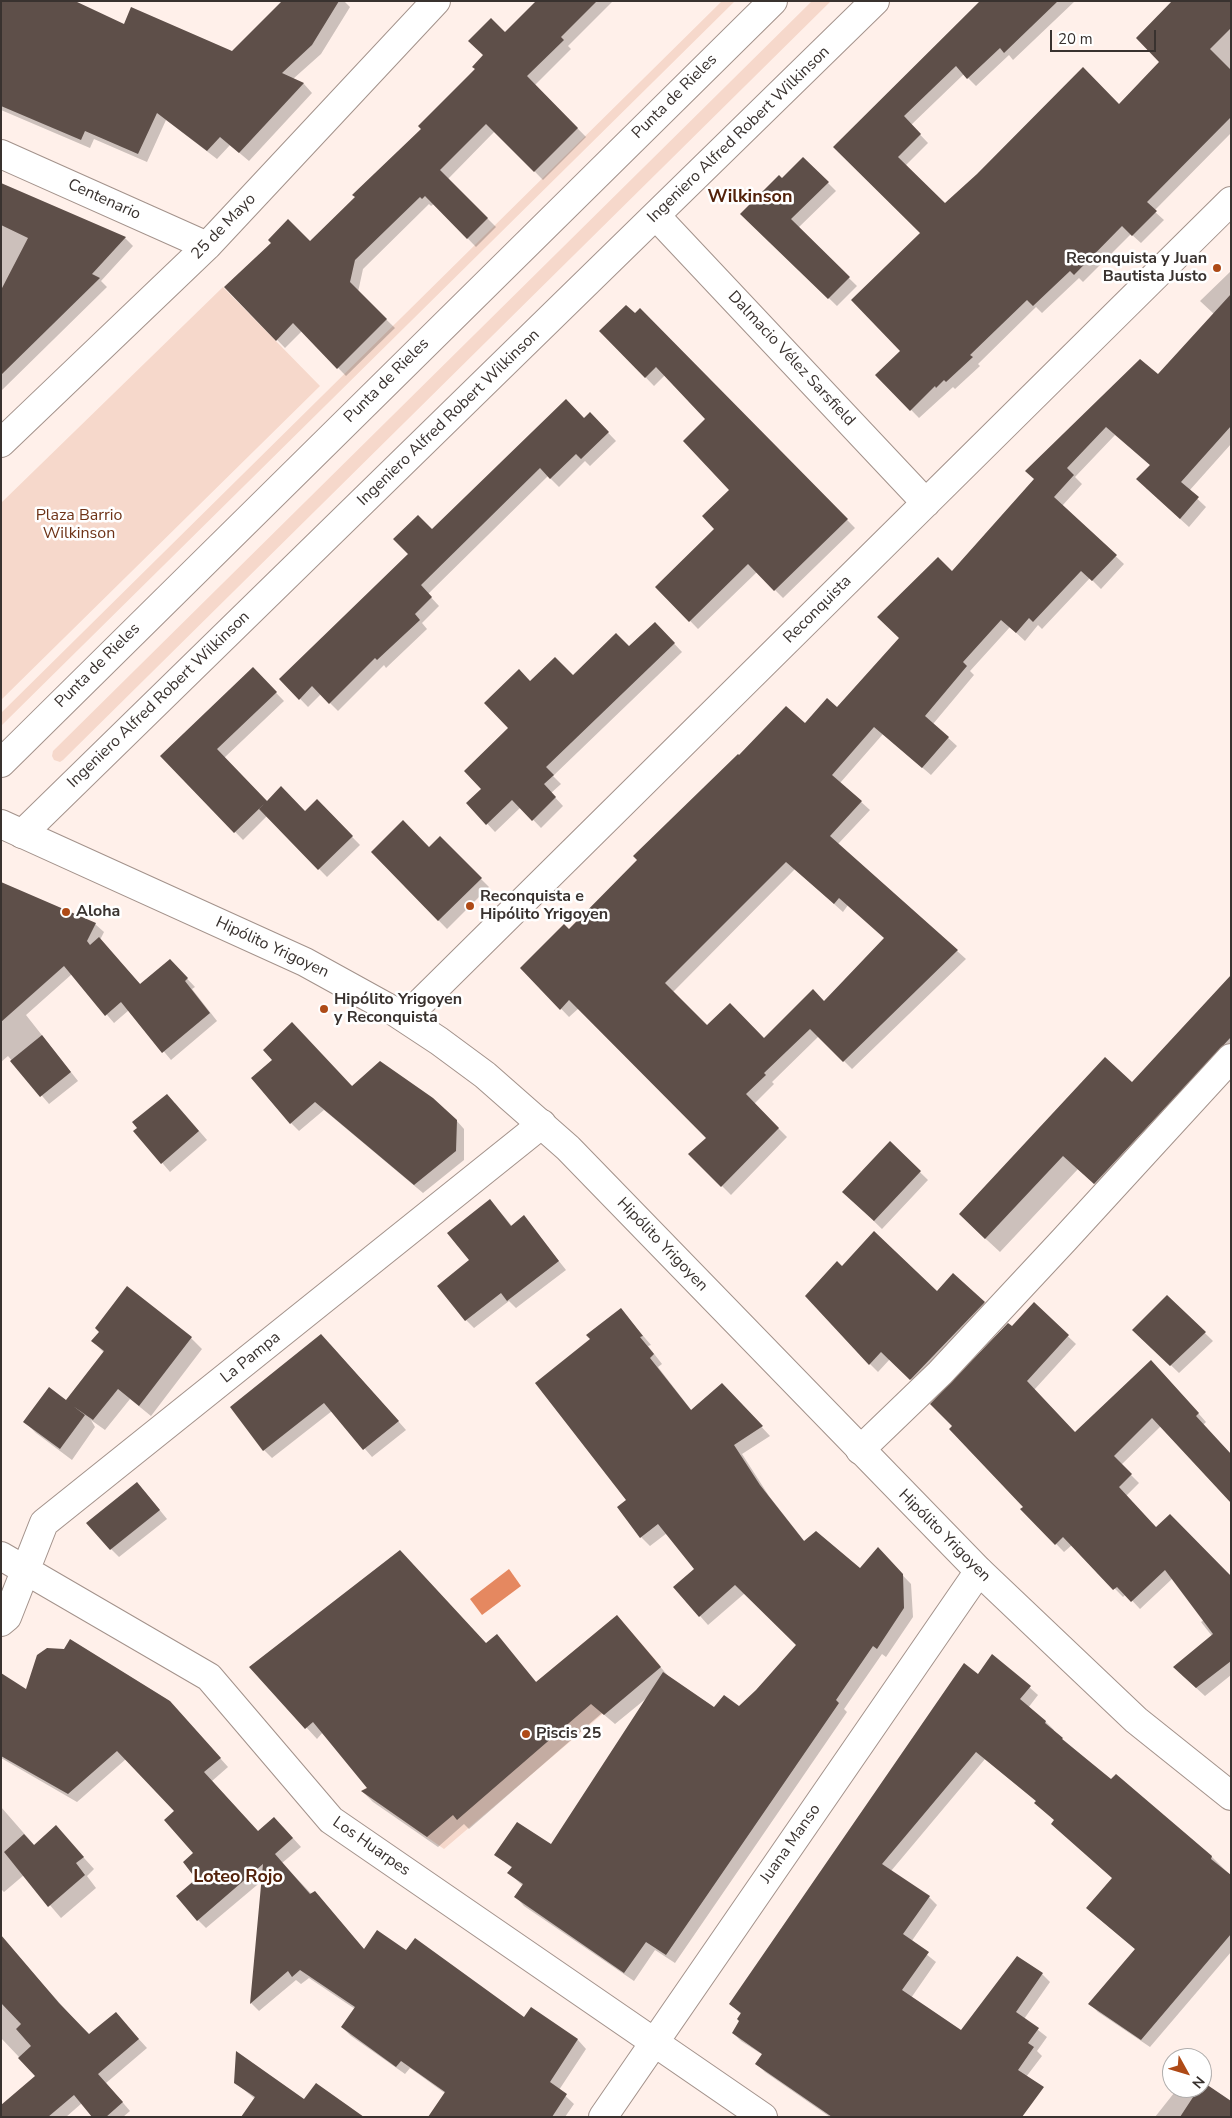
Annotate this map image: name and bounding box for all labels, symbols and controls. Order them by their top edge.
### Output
scale bar [1052,20,1158,52]
text: 20 m [1058,29,1093,49]
street label: Ingeniero Alfred Robert Wilkinson [644,43,834,227]
street label: Punta de Rieles [629,51,721,143]
street label: Centenario [65,175,143,225]
district label: Wilkinson [708,187,792,209]
street label: 25 de Mayo [188,190,260,264]
place label: Reconquista y Juan Bautista Justo [1066,249,1207,287]
marker: Reconquista y Juan Bautista Justo [1211,262,1223,274]
street label: Dalmacio Vélez Sarsfield [723,287,859,431]
street label: Ingeniero Alfred Robert Wilkinson [354,326,544,510]
street label: Punta de Rieles [341,335,433,427]
park label: Plaza Barrio Wilkinson [36,506,122,544]
street label: Reconquista [780,572,856,648]
street label: Ingeniero Alfred Robert Wilkinson [64,608,254,792]
street label: Punta de Rieles [52,620,144,712]
place label: Reconquista e Hipólito Yrigoyen [480,887,608,925]
marker: Reconquista e Hipólito Yrigoyen [464,900,476,912]
place label: Aloha [76,902,120,922]
marker: Aloha [60,906,72,918]
street label: Hipólito Yrigoyen [212,913,332,983]
place label: Hipólito Yrigoyen y Reconquista [334,990,462,1028]
marker: Hipólito Yrigoyen y Reconquista [318,1003,330,1015]
street label: Hipólito Yrigoyen [612,1194,712,1296]
street label: La Pampa [217,1328,285,1388]
street label: Hipólito Yrigoyen [894,1486,994,1586]
place label: Piscis 25 [536,1724,601,1744]
marker: Piscis 25 [520,1728,532,1740]
street label: Juana Manso [757,1801,825,1887]
street label: Los Huarpes [329,1813,413,1881]
district label: Loteo Rojo [193,1867,283,1889]
north arrow [1162,2048,1212,2098]
text: N [1188,2072,1209,2092]

